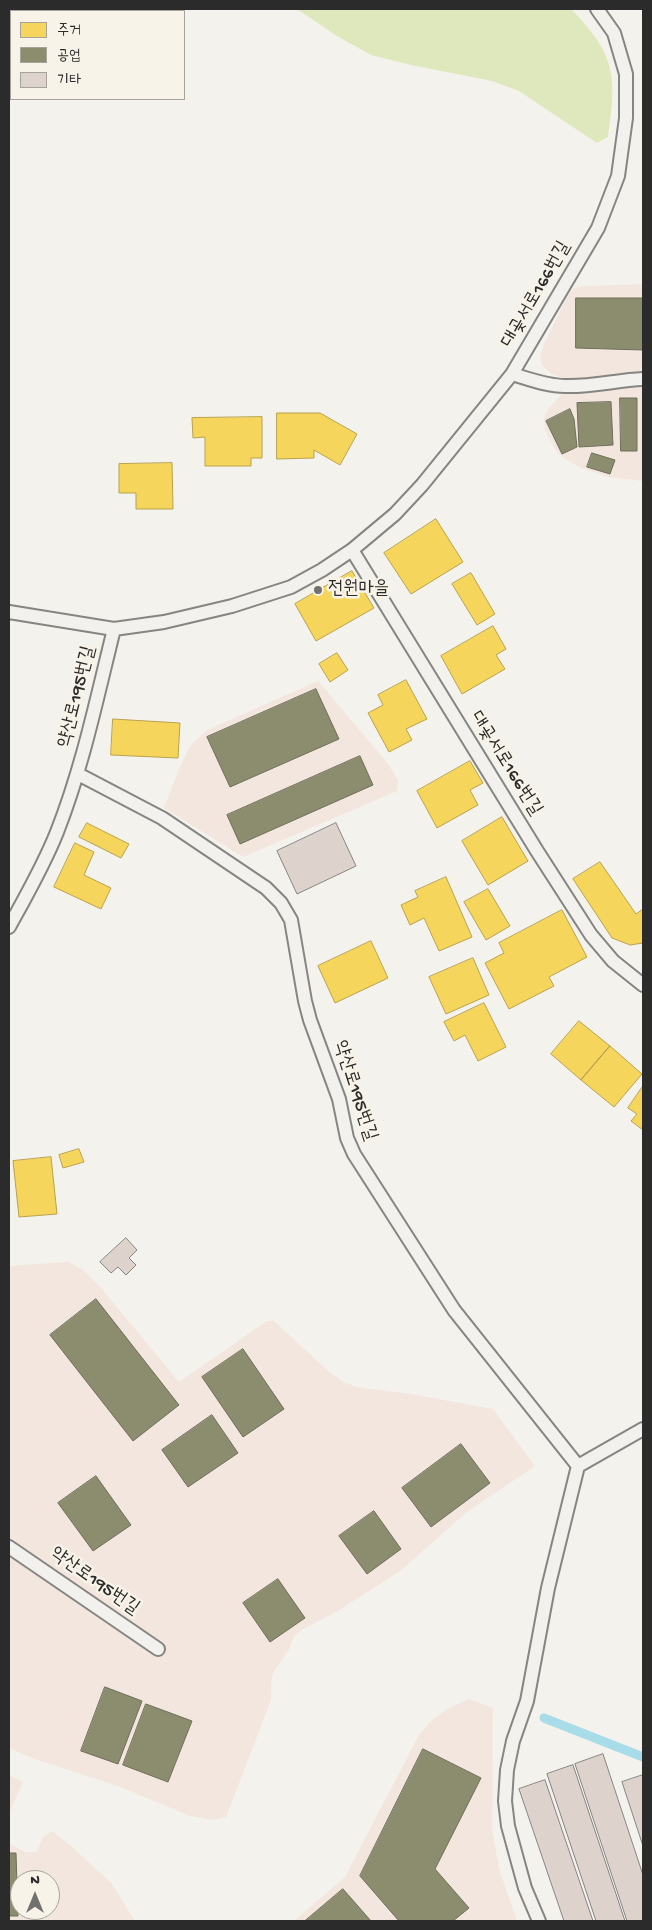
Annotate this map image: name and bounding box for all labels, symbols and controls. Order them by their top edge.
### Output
legend [10,10,185,100]
text: 주거 [57,22,81,40]
text: 공업 [57,47,81,65]
text: 기타 [57,72,81,90]
street label: 대곶서로166번길 [497,238,577,352]
place label: 전원마을 [328,579,389,601]
marker: 전원마을 [312,584,324,596]
street label: 약산로195번길 [54,644,102,750]
street label: 대곶서로166번길 [464,708,546,820]
street label: 약산로195번길 [327,1038,381,1144]
street label: 약산로195번길 [45,1543,143,1621]
north arrow [10,1870,60,1920]
text: N [30,1872,40,1889]

